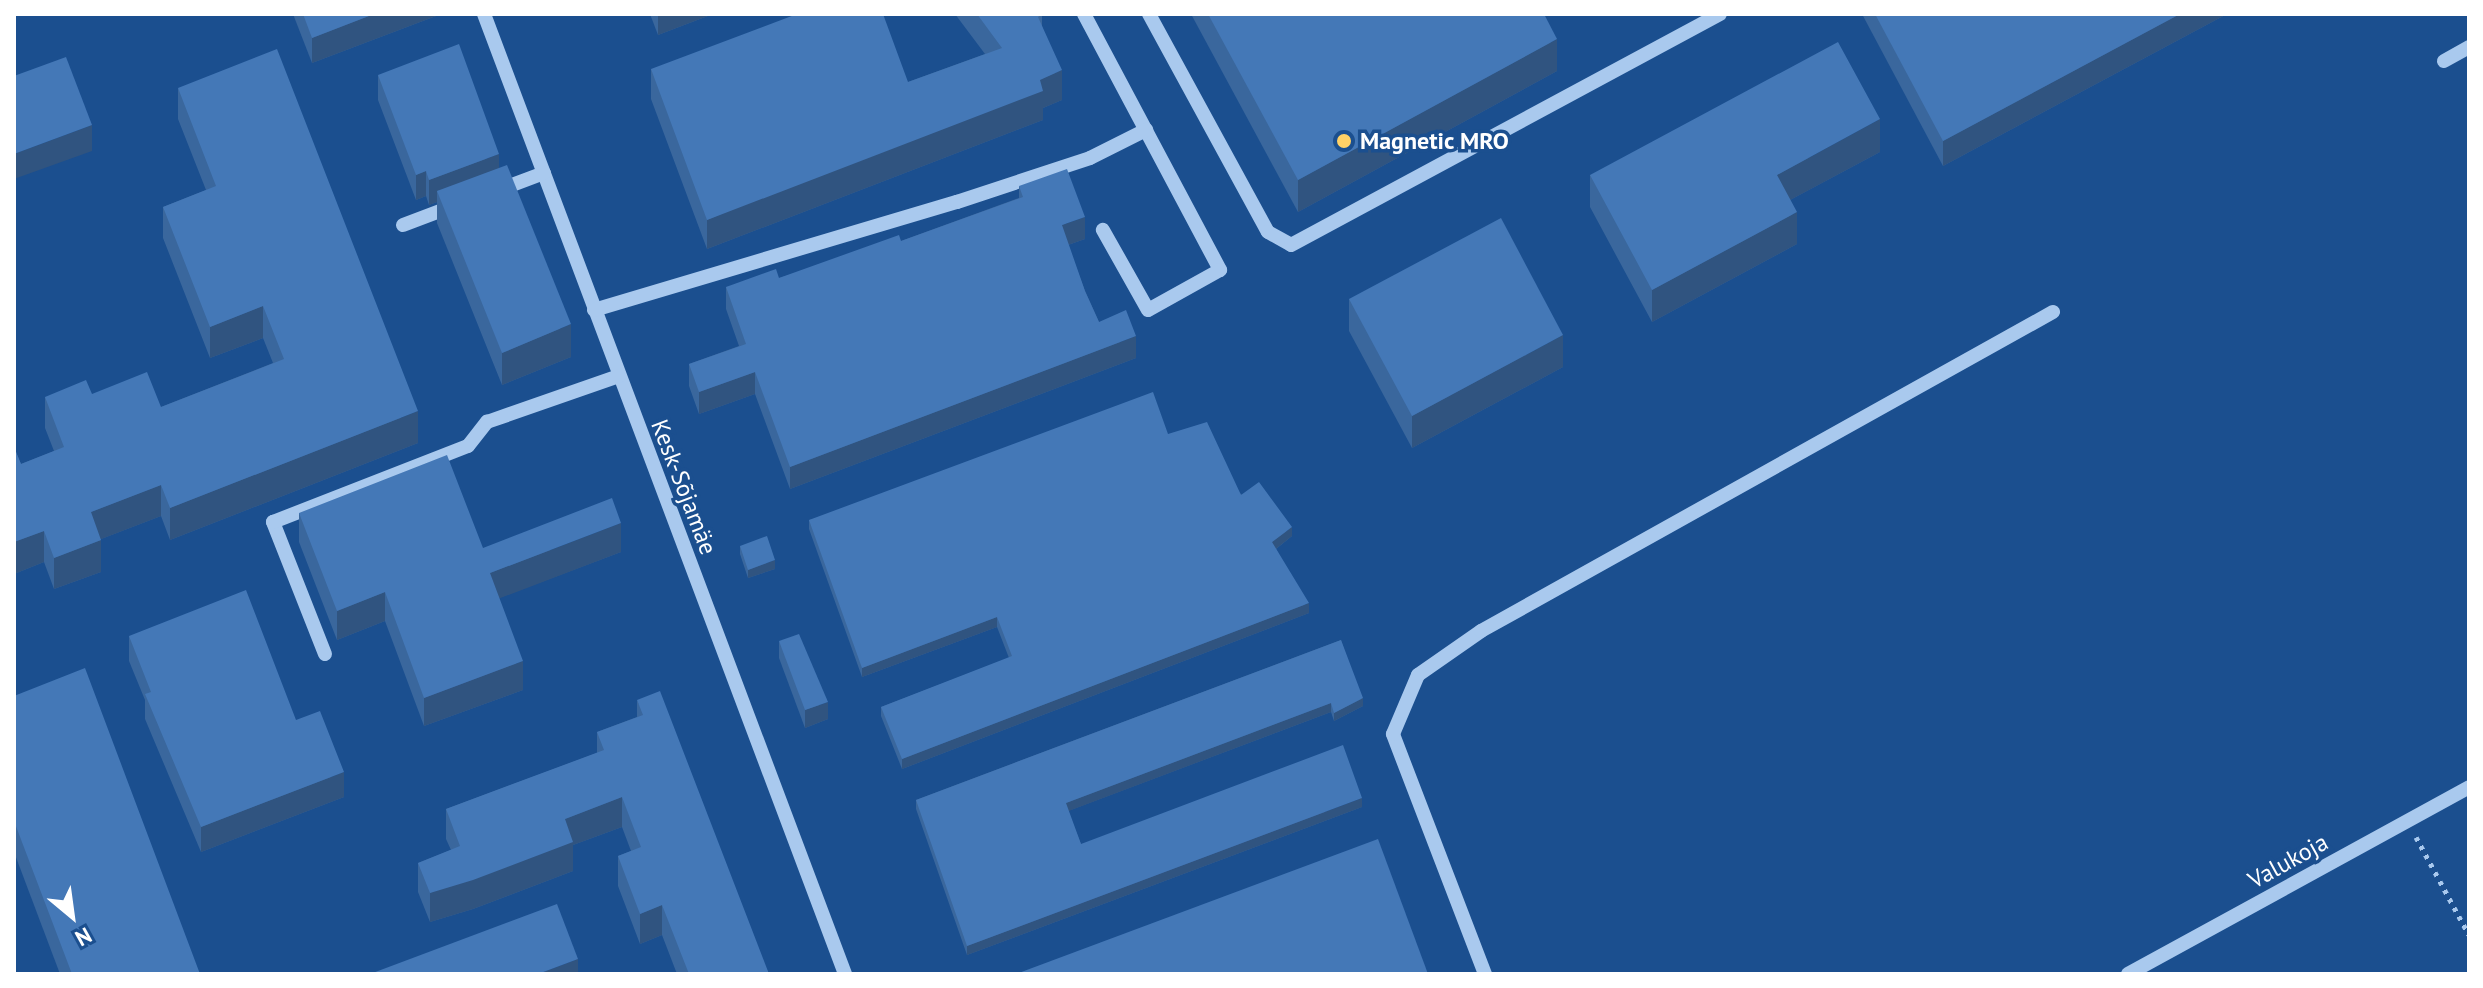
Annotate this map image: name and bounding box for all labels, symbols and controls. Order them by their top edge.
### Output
place label: Magnetic MRO [1360,127,1509,155]
marker: Magnetic MRO [1335,132,1353,150]
street label: Kesk-Sõjamäe [645,415,723,559]
street label: Valukoja [2243,827,2333,895]
north arrow [32,876,112,956]
text: N [71,921,97,953]

